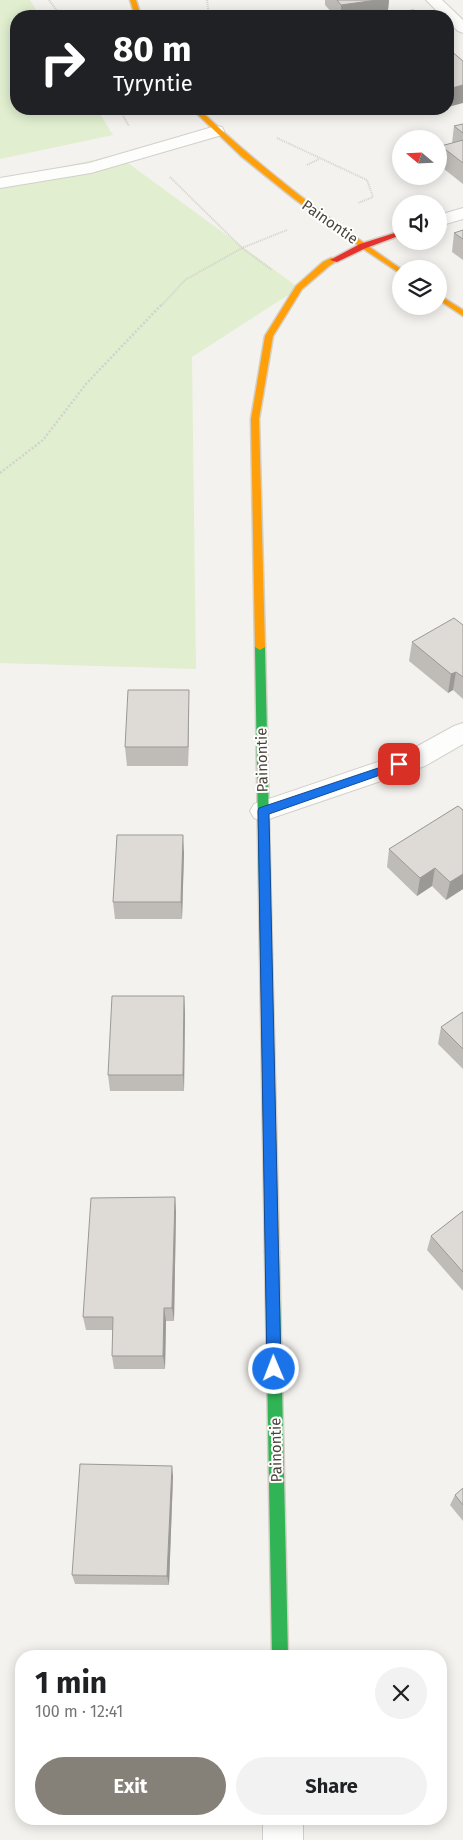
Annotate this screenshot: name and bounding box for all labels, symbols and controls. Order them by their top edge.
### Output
text: 80 m [113,28,192,70]
icon: right [30,30,95,95]
text: Tyryntie [113,70,193,97]
north arrow [392,130,448,185]
map controls [392,130,447,315]
button: sound [392,195,447,250]
street label: Painontie [298,196,362,248]
button: layers [392,260,447,315]
street label: Painontie [252,728,272,792]
pin [378,743,420,785]
icon: arrive [385,750,413,778]
position arrow [247,1342,299,1394]
street label: Painontie [266,1418,286,1482]
text: 1 min [35,1665,107,1701]
button: close [375,1667,427,1719]
text: 100 m · 12:41 [35,1702,123,1721]
button: Exit [35,1757,226,1815]
button: Share [236,1757,427,1815]

